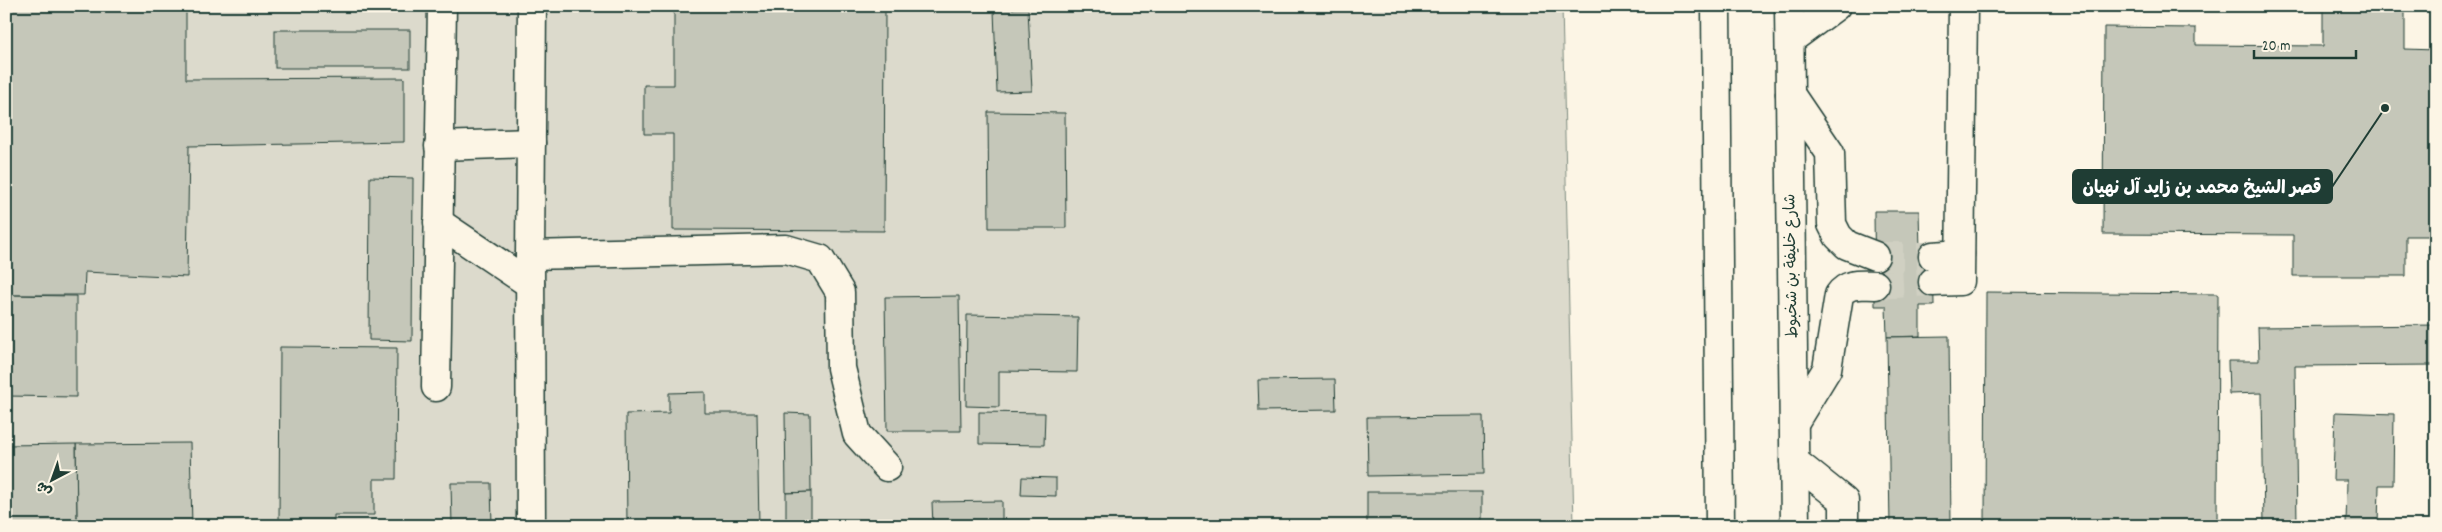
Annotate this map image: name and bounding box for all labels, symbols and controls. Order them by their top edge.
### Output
scale bar [2254,28,2357,60]
text: 20 m [2262,36,2290,58]
callout: قصر الشيخ محمد بن زايد آل نهيان [2073,170,2332,203]
text: قصر الشيخ محمد بن زايد آل نهيان [2082,177,2322,202]
street label: شارع خليفة بن شخبوط [1779,193,1805,339]
north arrow [28,454,78,504]
text: ش [32,476,57,501]

